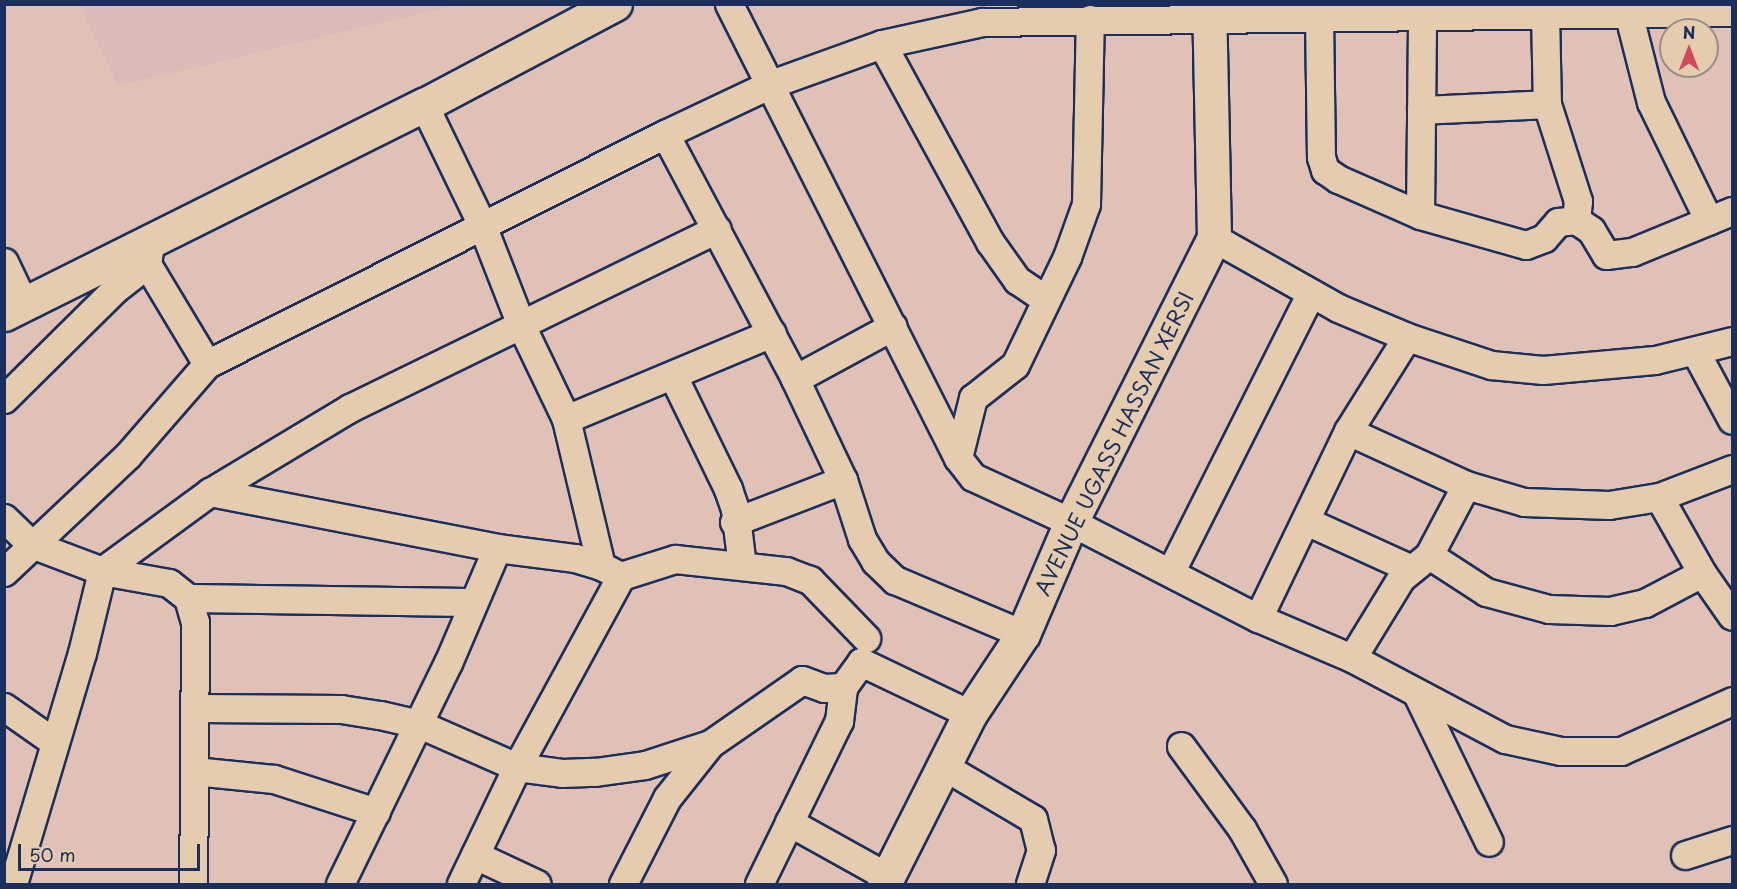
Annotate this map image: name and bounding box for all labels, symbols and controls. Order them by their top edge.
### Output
north arrow [1659,18,1719,78]
text: N [1683,20,1695,44]
street label: AVENUE UGASS HASSAN XERSI [1029,288,1197,598]
scale bar [21,832,202,870]
text: 50 m [29,841,76,868]

